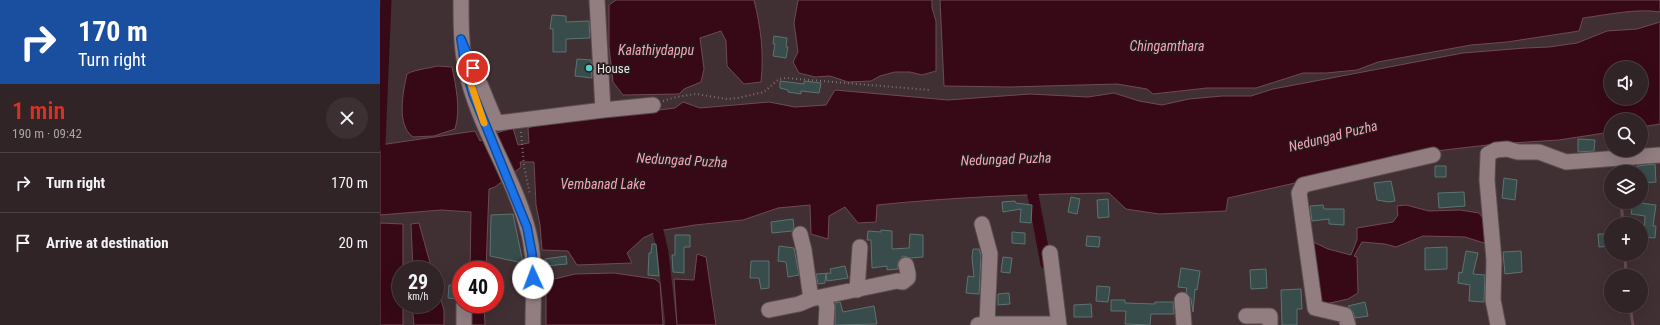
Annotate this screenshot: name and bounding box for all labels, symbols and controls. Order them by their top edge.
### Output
text: 170 m [78,15,148,48]
icon: right [12,16,64,68]
water label: Chingamthara [1130,38,1204,54]
water label: Kalathiydappu [618,42,694,58]
text: Turn right [78,49,146,70]
pin [456,51,490,85]
icon: arrive [462,57,484,79]
place label: House [597,61,630,76]
map controls [1604,61,1648,313]
button: sound [1604,61,1648,105]
marker: House [584,63,594,73]
text: 1 min [12,97,65,125]
button: close [326,97,368,139]
button: search [1604,113,1648,157]
water label: Nedungad Puzha [1287,117,1379,155]
text: 190 m · 09:42 [12,126,82,141]
water label: Nedungad Puzha [960,149,1052,169]
water label: Nedungad Puzha [636,150,728,170]
button: layers [1604,165,1648,209]
icon: right [12,172,34,194]
text: Turn right [46,174,105,192]
text: 170 m [331,174,368,192]
water label: Vembanad Lake [560,176,646,192]
button: + [1604,217,1648,261]
icon: arrive [12,232,34,254]
text: Arrive at destination [46,234,169,252]
text: 20 m [338,234,368,252]
position arrow [512,257,554,299]
speed limit sign: 40 [452,261,504,313]
button: − [1604,269,1648,313]
text: 29 [408,270,428,294]
text: km/h [408,291,428,302]

